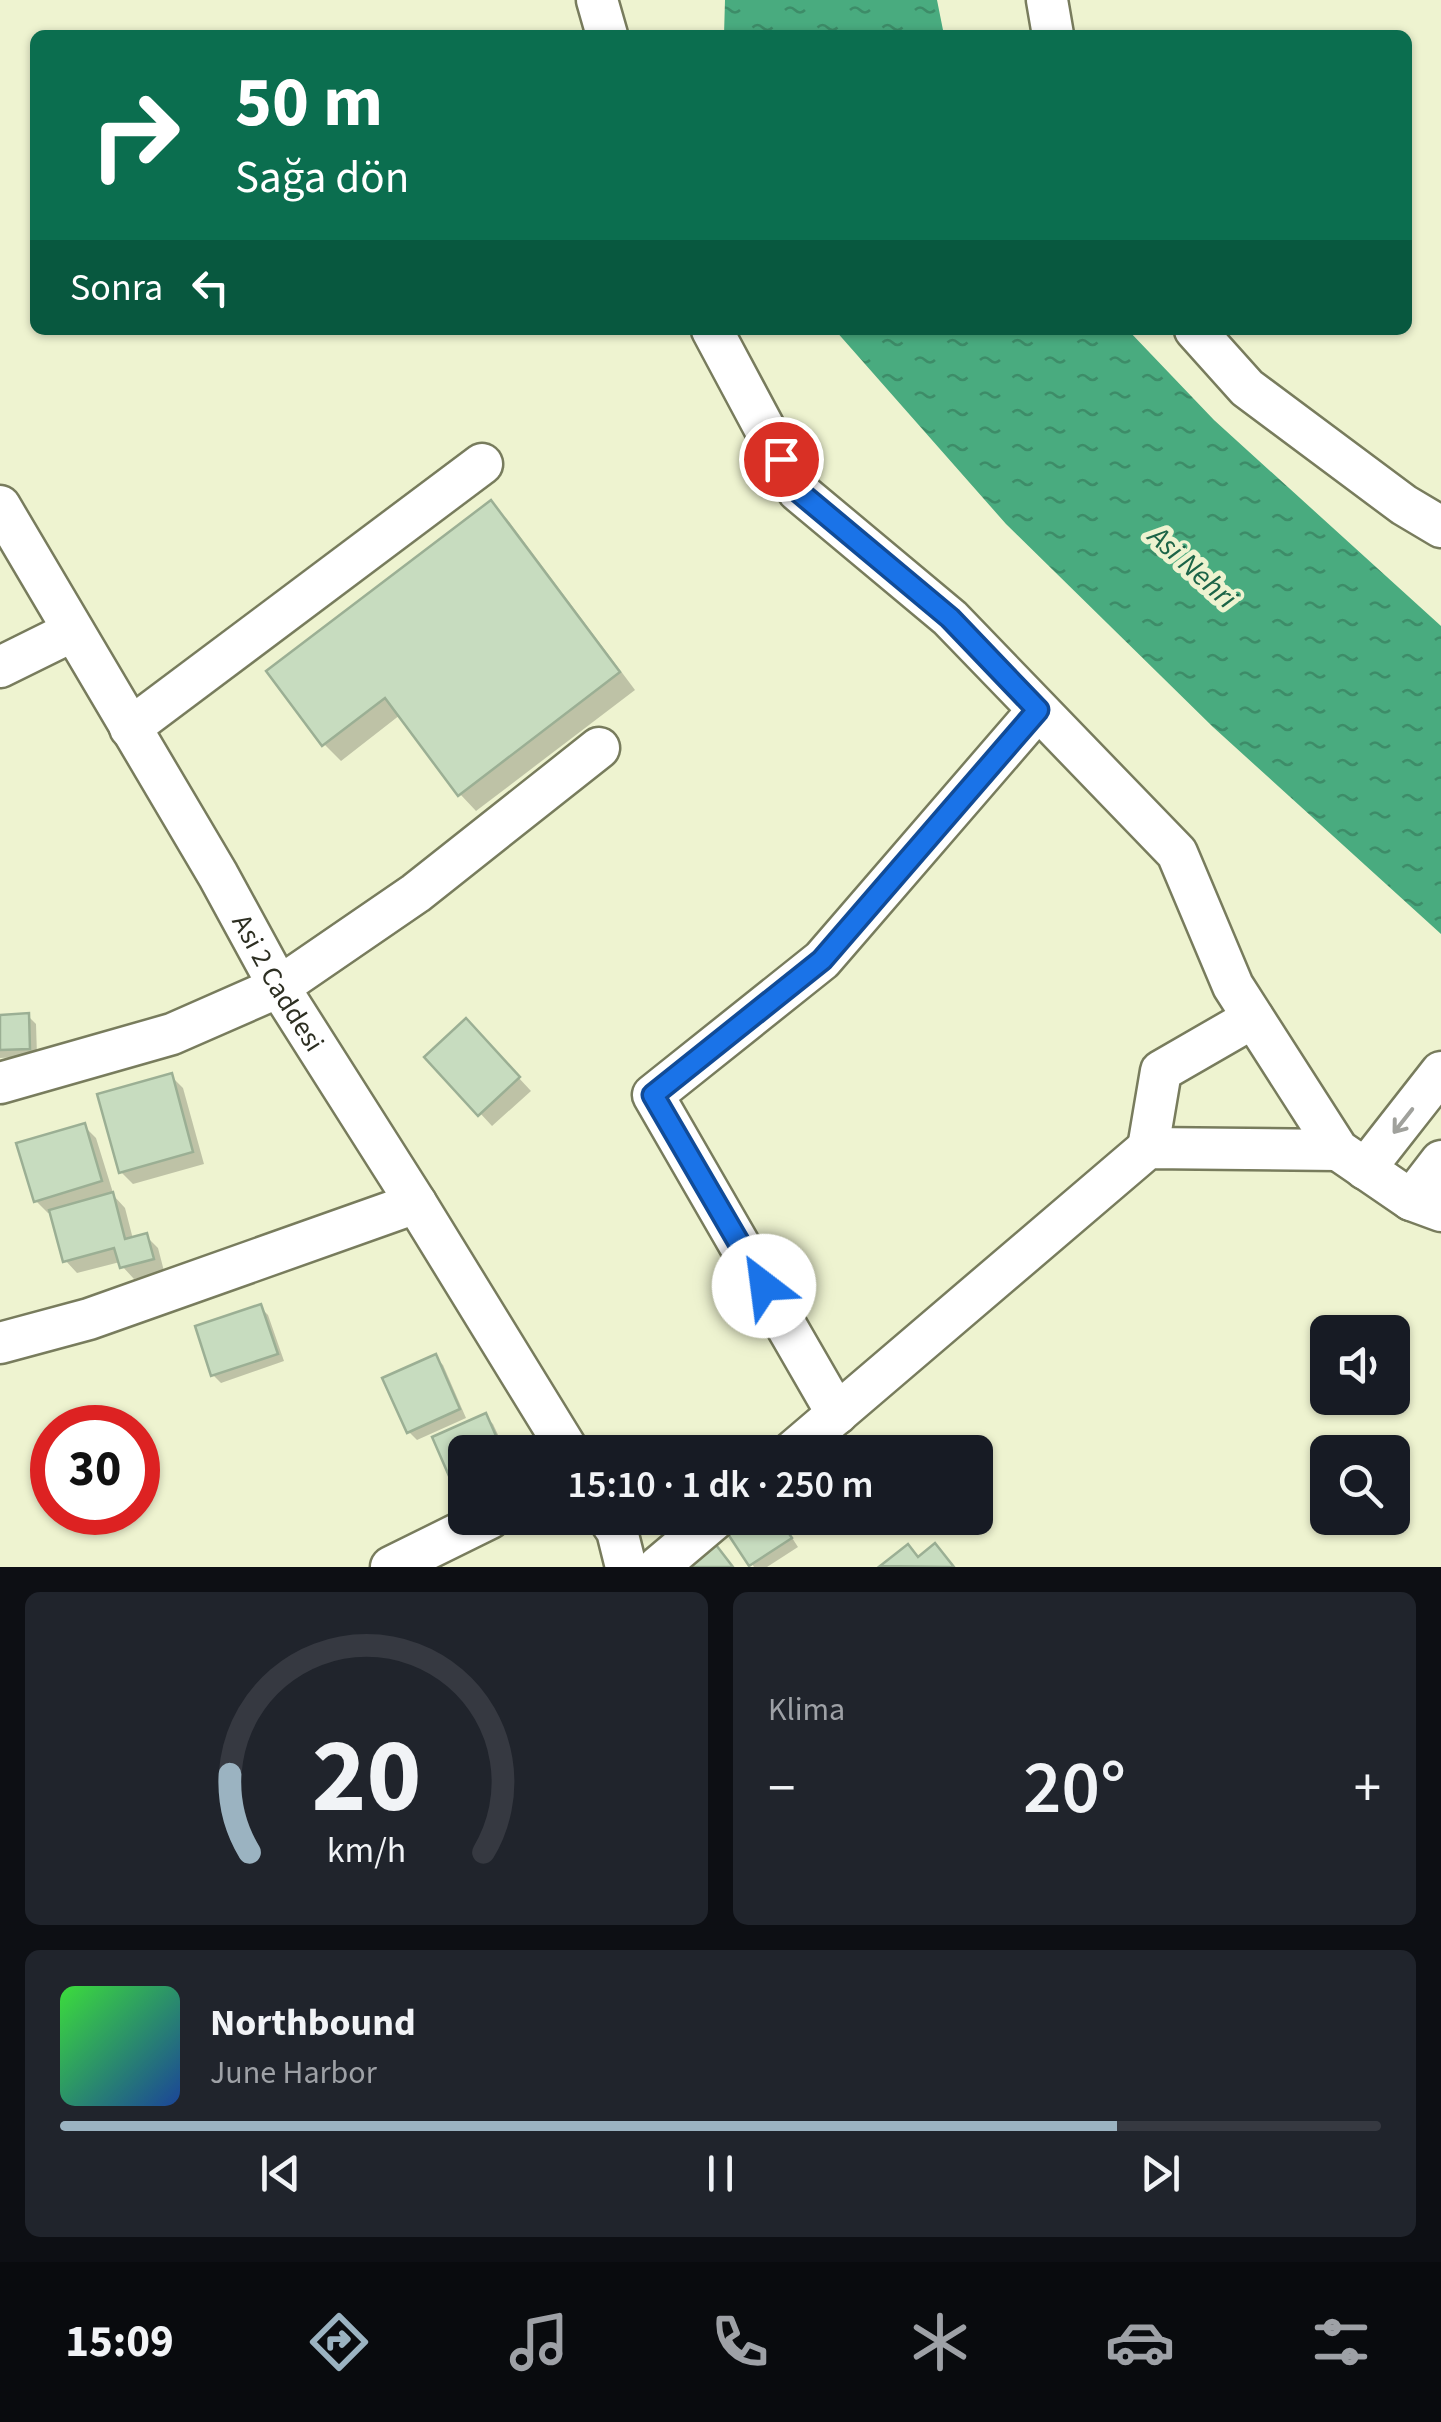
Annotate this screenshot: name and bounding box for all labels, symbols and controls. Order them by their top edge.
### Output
text: 50 m [235,53,383,153]
icon: right [70,70,200,200]
text: Sağa dön [235,146,409,210]
icon: left [183,260,238,315]
text: Sonra [70,261,163,315]
pin [739,417,824,502]
icon: arrive [754,432,809,487]
water label: Asi Nehri [1137,514,1247,620]
street label: Asi 2 Caddesi [222,907,334,1060]
one-way arrow [1392,1107,1414,1133]
position arrow [712,1234,816,1338]
map controls [1310,1315,1410,1535]
button: sound [1310,1315,1410,1415]
speed limit sign: 30 [30,1405,160,1535]
button: search [1310,1435,1410,1535]
text: 15:10 · 1 dk · 250 m [567,1458,874,1512]
text: Klima [768,1687,845,1733]
text: 20 [312,1704,421,1852]
text: 20° [1023,1735,1126,1842]
text: − [768,1750,795,1828]
text: + [1354,1750,1381,1828]
text: km/h [327,1825,406,1876]
text: Northbound [210,1996,416,2050]
text: June Harbor [210,2050,377,2096]
icon: previous [253,2146,308,2201]
icon: pause [693,2146,748,2201]
icon: next [1133,2146,1188,2201]
icon: directions [304,2307,374,2377]
icon: music [504,2307,574,2377]
icon: phone [705,2307,775,2377]
icon: climate [905,2307,975,2377]
icon: car [1105,2307,1175,2377]
icon: filters [1306,2307,1376,2377]
text: 15:09 [65,2310,174,2374]

